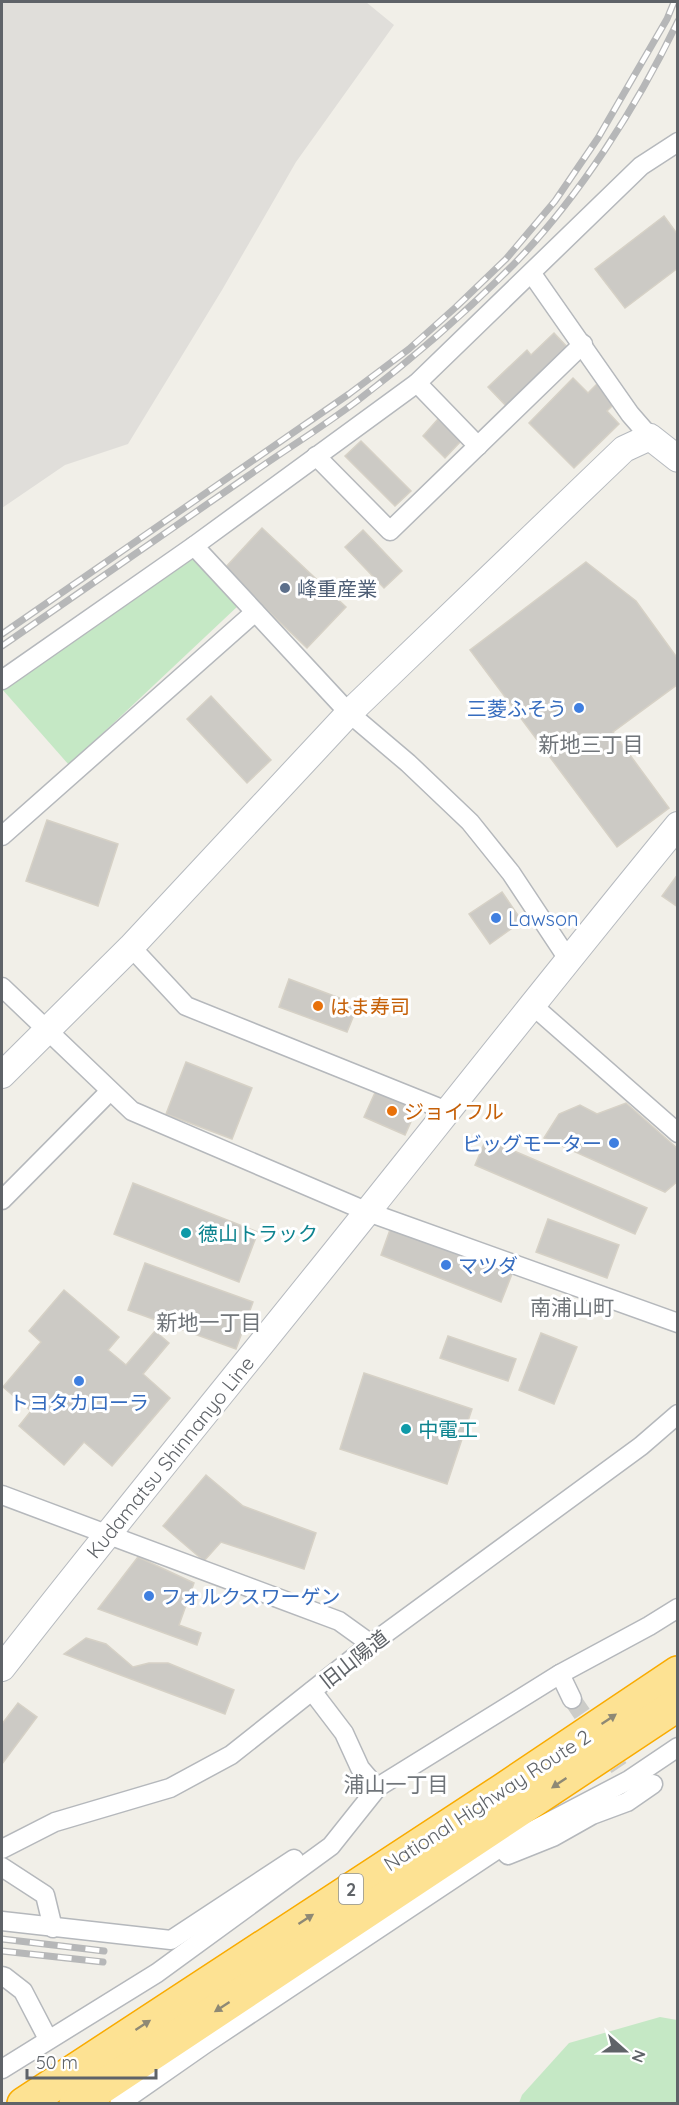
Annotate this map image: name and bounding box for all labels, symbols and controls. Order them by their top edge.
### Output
place label: 峰重産業 [297,576,377,601]
marker: 峰重産業 [278,581,292,595]
place label: 三菱ふそう [467,696,567,721]
marker: 三菱ふそう [572,701,586,715]
district label: 新地三丁目 [539,731,644,757]
place label: Lawson [508,906,579,931]
marker: Lawson [489,911,503,925]
place label: はま寿司 [330,994,410,1019]
marker: はま寿司 [311,999,325,1013]
place label: ジョイフル [404,1099,504,1124]
marker: ジョイフル [385,1104,399,1118]
place label: ビッグモーター [462,1131,602,1156]
marker: ビッグモーター [607,1136,621,1150]
place label: 徳山トラック [198,1221,318,1246]
marker: 徳山トラック [179,1226,193,1240]
place label: マツダ [458,1253,518,1278]
marker: マツダ [439,1258,453,1272]
district label: 南浦山町 [530,1294,614,1320]
district label: 新地一丁目 [157,1309,262,1335]
street label: Kudamatsu Shinnanyo Line [81,1351,259,1563]
marker: トヨタカローラ [72,1374,86,1388]
place label: トヨタカローラ [9,1390,149,1415]
place label: 中電工 [418,1417,478,1442]
marker: 中電工 [399,1422,413,1436]
place label: フォルクスワーゲン [161,1584,340,1609]
marker: フォルクスワーゲン [142,1589,156,1603]
street label: 旧山陽道 [315,1625,393,1693]
one-way arrow [601,1714,617,1725]
street label: National Highway Route 2 [379,1724,595,1876]
district label: 浦山一丁目 [344,1771,449,1797]
one-way arrow [551,1778,567,1789]
road number: 2 [339,1874,363,1904]
one-way arrow [298,1913,314,1924]
one-way arrow [214,2002,230,2013]
one-way arrow [134,2019,150,2031]
north arrow [595,2021,655,2081]
scale bar [27,2042,156,2080]
text: N [628,2047,650,2065]
text: 50 m [36,2051,78,2074]

